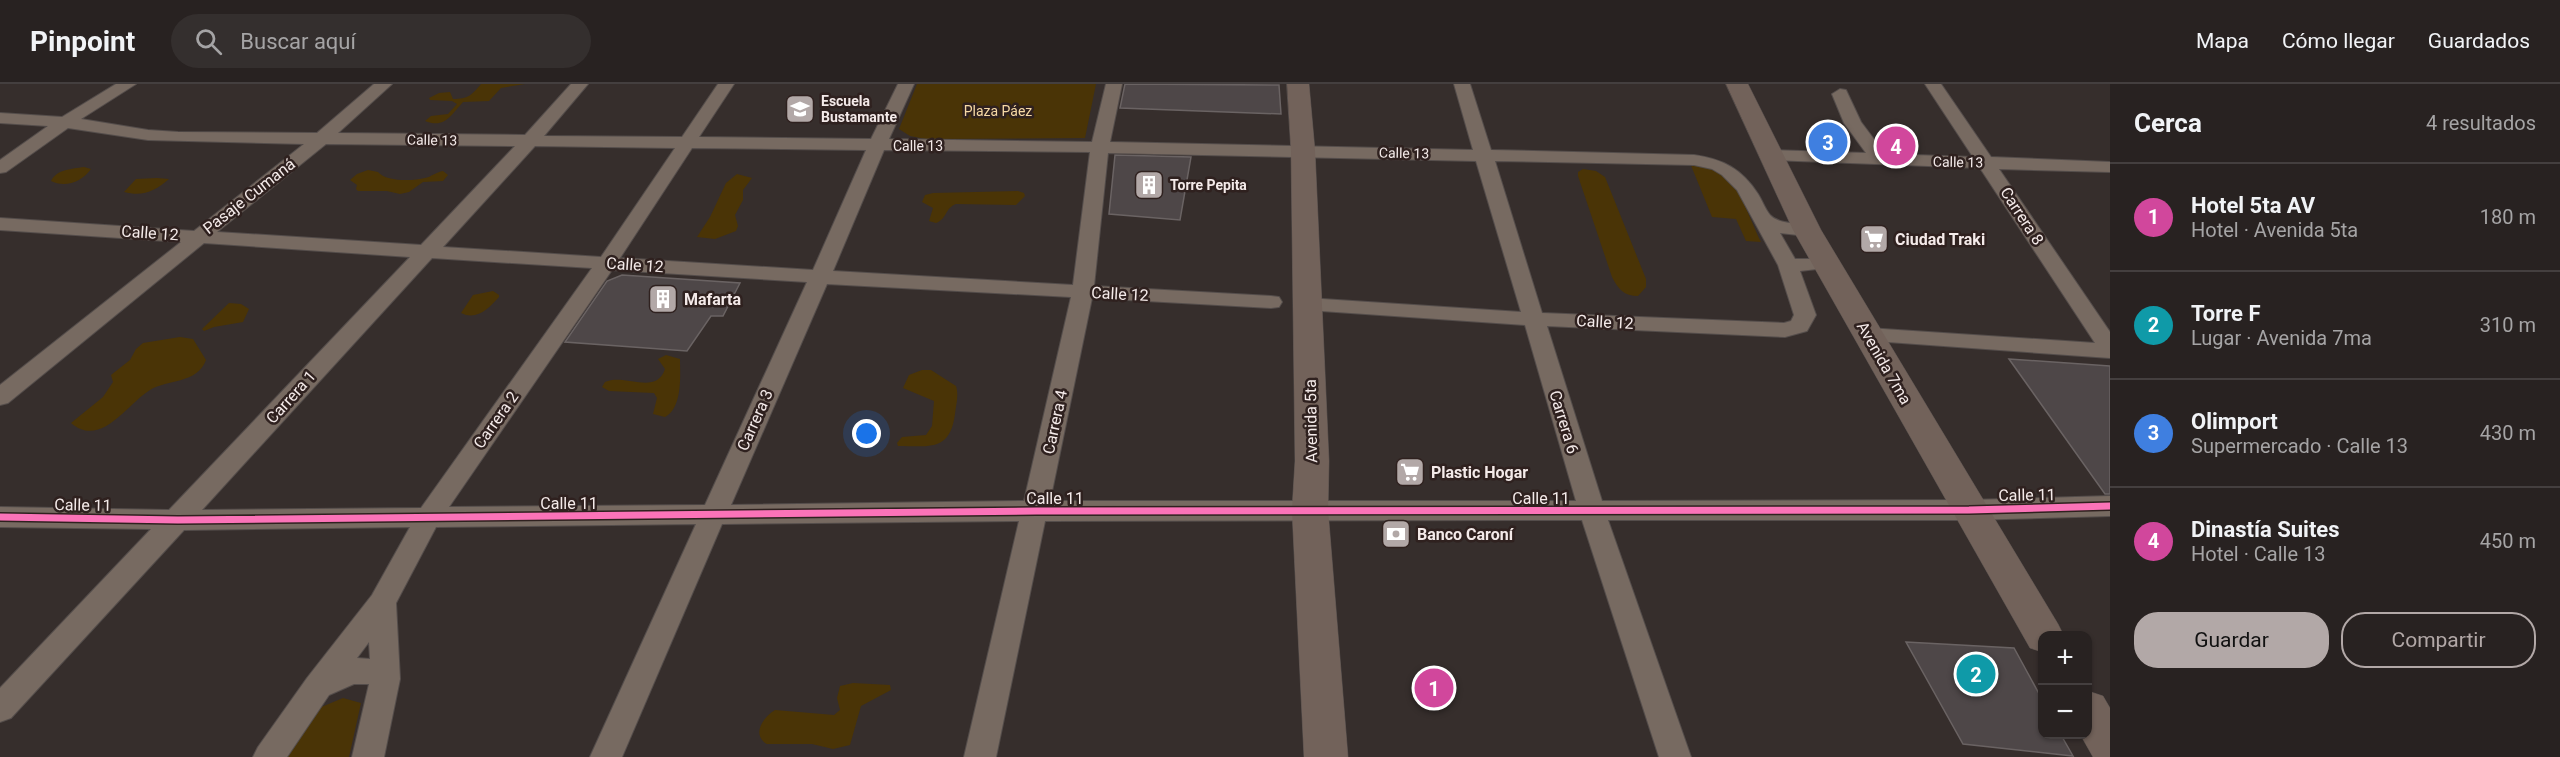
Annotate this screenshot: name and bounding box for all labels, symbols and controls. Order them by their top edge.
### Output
search box [171,14,591,68]
text: Pinpoint [30,25,135,58]
icon: search [192,25,225,58]
text: Buscar aquí [240,29,356,54]
text: Mapa [2196,29,2249,53]
text: Cómo llegar [2282,29,2395,53]
text: Guardados [2428,29,2530,53]
school or university icon: Escuela Bustamante [784,93,816,125]
place label: Escuela Bustamante [821,93,897,125]
park label: Plaza Páez [964,103,1032,119]
text: Cerca [2134,108,2202,138]
text: 4 resultados [2426,111,2536,135]
pin: 3 [1808,120,1848,164]
pin: 4 [1876,124,1916,168]
street label: Calle 13 [407,132,457,148]
street label: Calle 13 [893,138,943,154]
street label: Calle 13 [1379,145,1429,161]
street label: Pasaje Cumaná [199,154,299,238]
street label: Calle 13 [1933,154,1983,170]
building icon: Torre Pepita [1133,169,1165,201]
place label: Torre Pepita [1170,177,1247,193]
street label: Carrera 8 [1996,184,2048,248]
text: Hotel 5ta AV [2191,193,2315,218]
text: 1 [2148,205,2159,229]
text: 180 m [2480,205,2536,229]
text: Hotel · Avenida 5ta [2191,218,2358,242]
street label: Calle 12 [121,222,179,244]
supermarket icon: Ciudad Traki [1858,223,1890,255]
place label: Ciudad Traki [1895,230,1985,249]
street label: Calle 12 [606,254,664,276]
building icon: Mafarta [647,283,679,315]
street label: Calle 12 [1091,283,1149,305]
place label: Mafarta [684,290,742,309]
text: Torre F [2191,301,2261,326]
street label: Calle 12 [1576,311,1634,333]
text: 2 [2148,313,2159,337]
text: 310 m [2480,313,2536,337]
street label: Avenida 7ma [1853,318,1915,408]
text: Lugar · Avenida 7ma [2191,326,2372,350]
street label: Carrera 1 [262,366,320,428]
street label: Avenida 5ta [1301,379,1321,463]
street label: Carrera 3 [733,386,777,454]
street label: Carrera 2 [470,388,522,452]
street label: Carrera 4 [1039,388,1071,456]
street label: Carrera 6 [1545,388,1583,456]
text: Olimport [2191,409,2278,434]
your location [852,419,881,448]
text: 3 [2148,421,2159,445]
text: 430 m [2480,421,2536,445]
text: Supermercado · Calle 13 [2191,434,2408,458]
supermarket icon: Plastic Hogar [1394,456,1426,488]
place label: Plastic Hogar [1431,463,1528,482]
street label: Calle 11 [1998,485,2056,505]
street label: Calle 11 [1026,489,1084,508]
street label: Calle 11 [1512,489,1570,508]
street label: Calle 11 [540,494,598,513]
street label: Calle 11 [54,495,112,515]
text: Dinastía Suites [2191,517,2340,542]
bank icon: Banco Caroní [1380,518,1412,550]
place label: Banco Caroní [1417,525,1515,544]
text: 4 [2148,529,2159,553]
text: 450 m [2480,529,2536,553]
text: Hotel · Calle 13 [2191,542,2326,566]
button: Guardar [2134,612,2329,668]
button: Compartir [2341,612,2536,668]
map controls [2038,631,2092,739]
button: + [2038,631,2092,685]
pin: 2 [1956,652,1996,696]
pin: 1 [1414,666,1454,710]
button: − [2038,685,2092,739]

